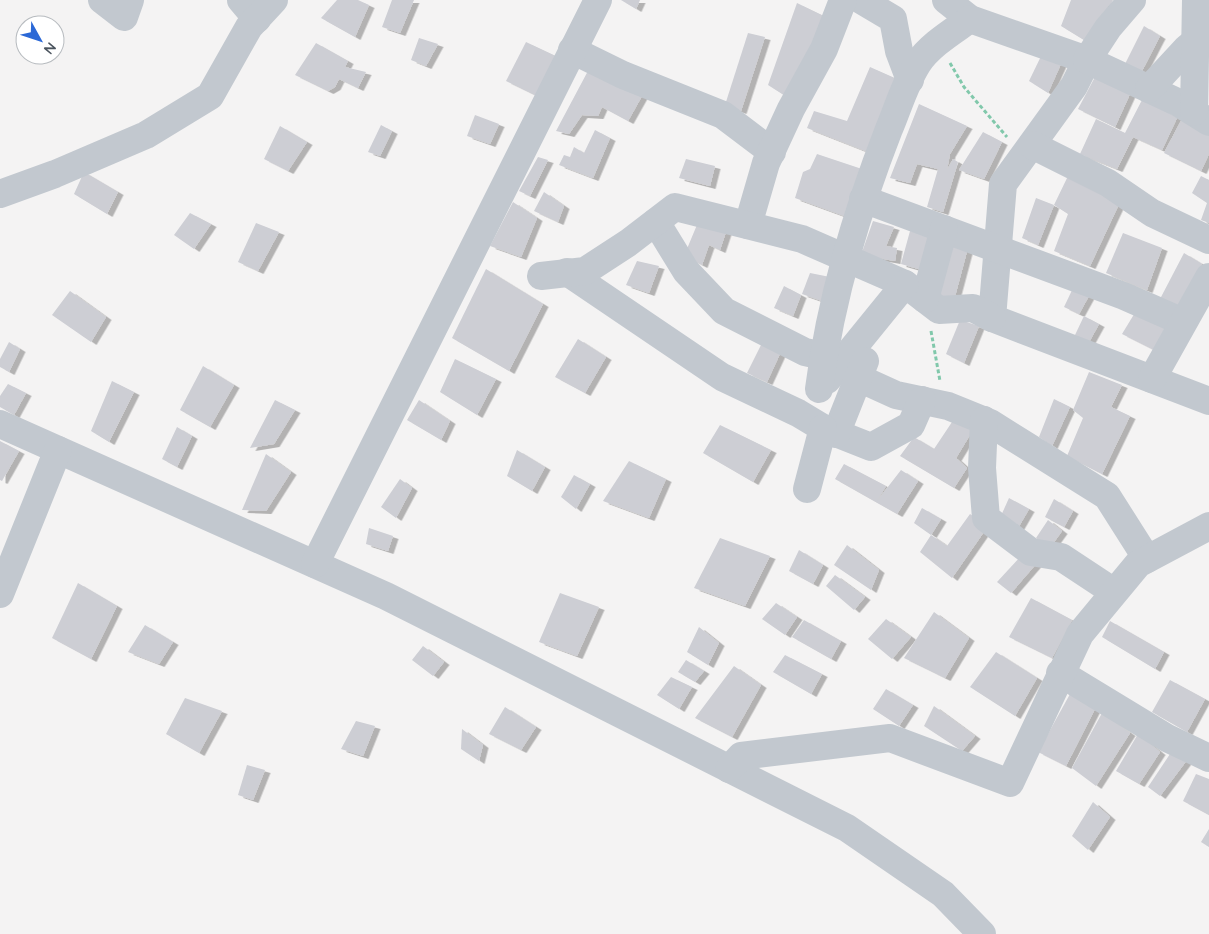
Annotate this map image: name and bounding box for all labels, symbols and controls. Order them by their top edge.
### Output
north arrow [15,15,65,65]
text: N [40,39,60,58]

